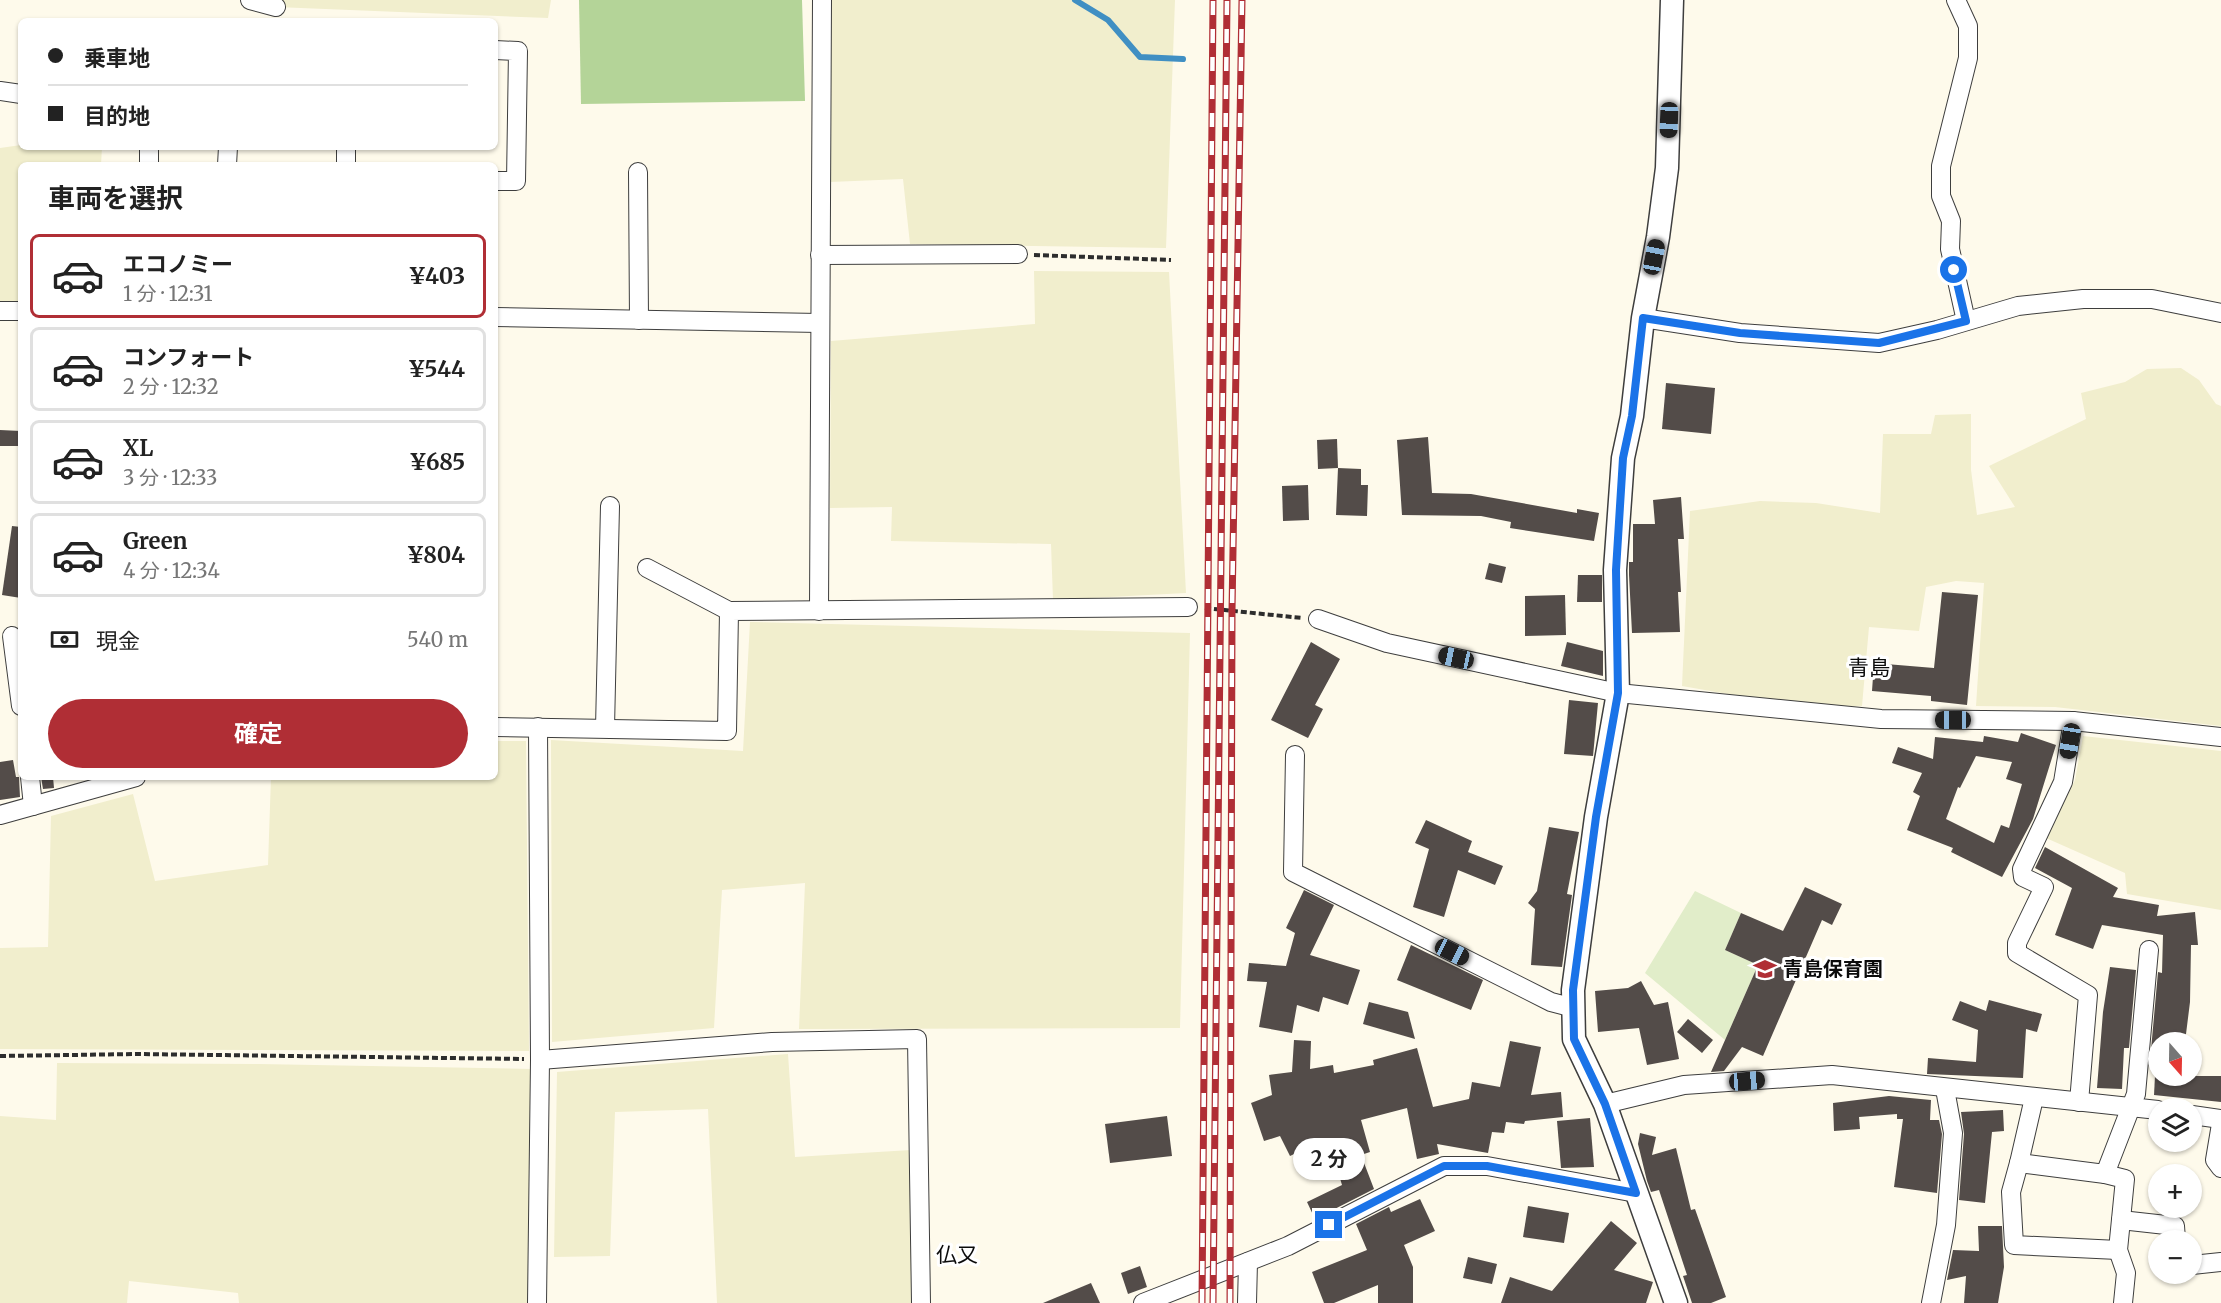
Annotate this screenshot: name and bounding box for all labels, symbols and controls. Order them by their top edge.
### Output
text: 乗車地 [84,44,150,72]
text: 目的地 [84,102,150,130]
car [1659,102,1679,138]
text: 車両を選択 [48,181,183,215]
car [1642,238,1666,276]
icon: car [51,249,105,303]
text: エコノミー [123,250,233,278]
route start [1940,256,1967,283]
text: ¥403 [408,262,465,290]
text: 1 分 · 12:31 [123,281,213,306]
icon: car [51,342,105,396]
text: コンフォート [123,343,254,371]
text: ¥544 [408,355,465,383]
text: 2 分 · 12:32 [123,374,219,399]
text: XL [123,434,153,462]
icon: car [51,435,105,489]
text: ¥685 [409,448,465,476]
text: 3 分 · 12:33 [123,465,217,490]
text: Green [123,527,187,555]
icon: car [51,528,105,582]
text: ¥804 [407,541,465,569]
text: 4 分 · 12:34 [123,558,220,583]
icon: cash [48,623,81,656]
text: 現金 [96,627,140,655]
text: 540 m [407,627,468,652]
car [1437,645,1475,671]
district label: 青島 [1848,654,1890,681]
button: 確定 [48,699,468,768]
car [1935,711,1971,729]
car [2058,722,2082,760]
car [1432,936,1472,968]
school or university icon: 青島保育園 [1752,956,1778,982]
place label: 青島保育園 [1783,956,1883,981]
north arrow [2148,1032,2202,1086]
map controls [2148,1032,2202,1284]
car [1728,1071,1766,1091]
button: layers [2148,1098,2202,1152]
callout: 2 分 [1293,1138,1365,1180]
text: 2 分 [1311,1146,1347,1171]
button: + [2148,1164,2202,1218]
route end [1315,1211,1342,1238]
button: − [2148,1230,2202,1284]
district label: 仏又 [936,1241,978,1268]

